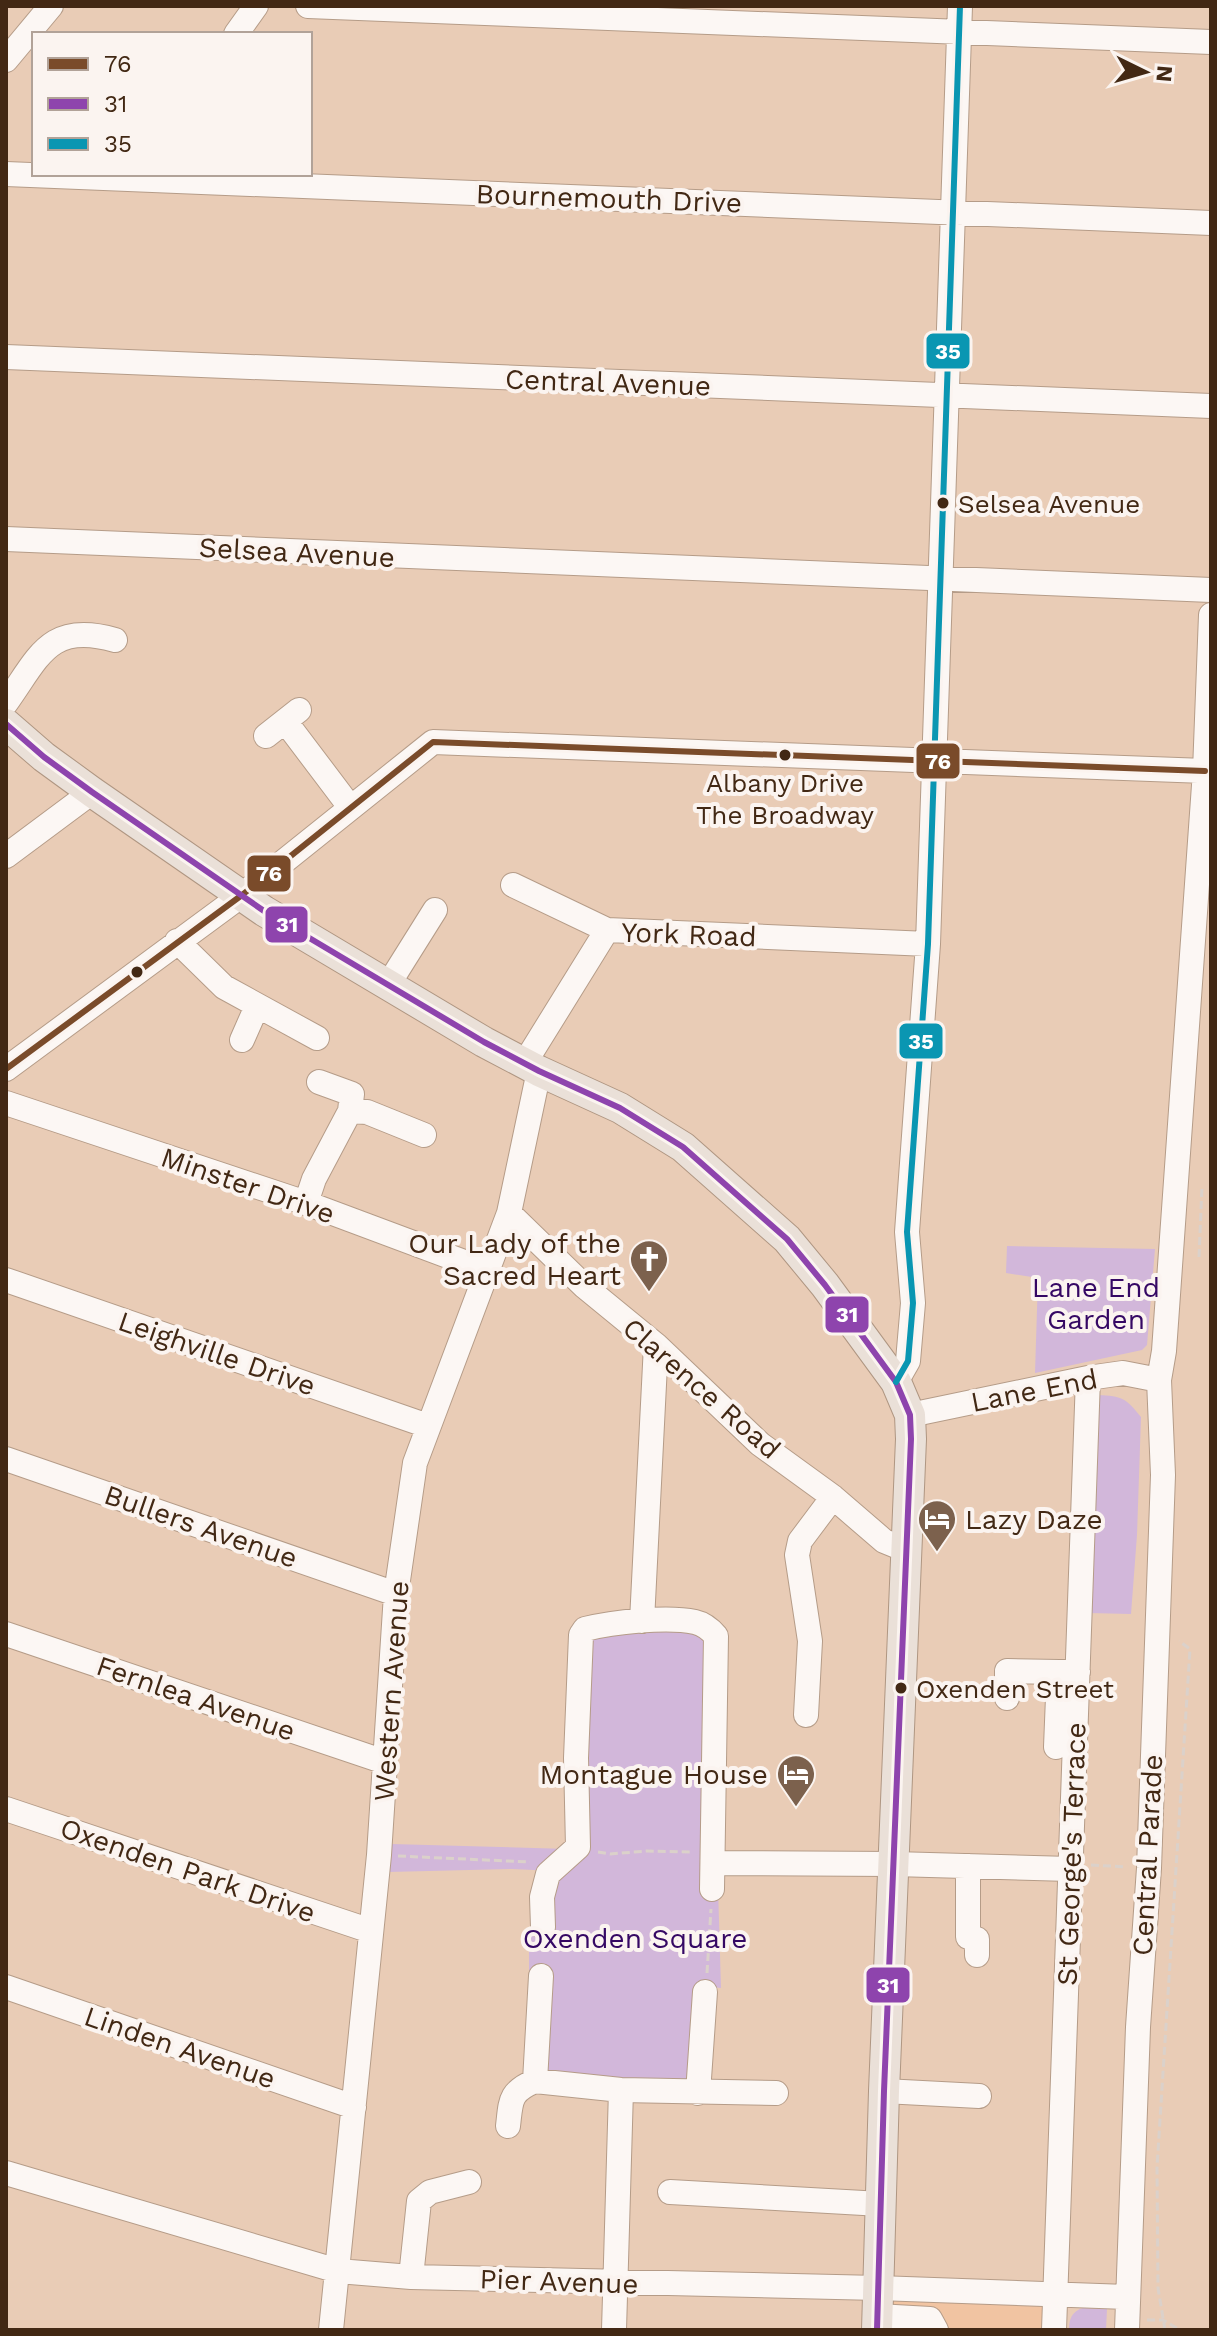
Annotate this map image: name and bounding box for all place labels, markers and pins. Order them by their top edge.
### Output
place label: Selsea Avenue [958,489,1140,519]
marker: Selsea Avenue [935,495,951,511]
marker: Albany Drive The Broadway [777,747,793,763]
place label: Albany Drive The Broadway [696,768,874,830]
unlabelled marker [129,964,145,980]
place label: Our Lady of the Sacred Heart [408,1227,621,1292]
church icon: Our Lady of the Sacred Heart [628,1238,670,1293]
hotel icon: Lazy Daze [916,1498,958,1553]
place label: Lazy Daze [965,1503,1103,1536]
place label: Oxenden Street [916,1674,1114,1704]
marker: Oxenden Street [893,1680,909,1696]
hotel icon: Montague House [775,1753,817,1808]
place label: Montague House [540,1758,768,1791]

